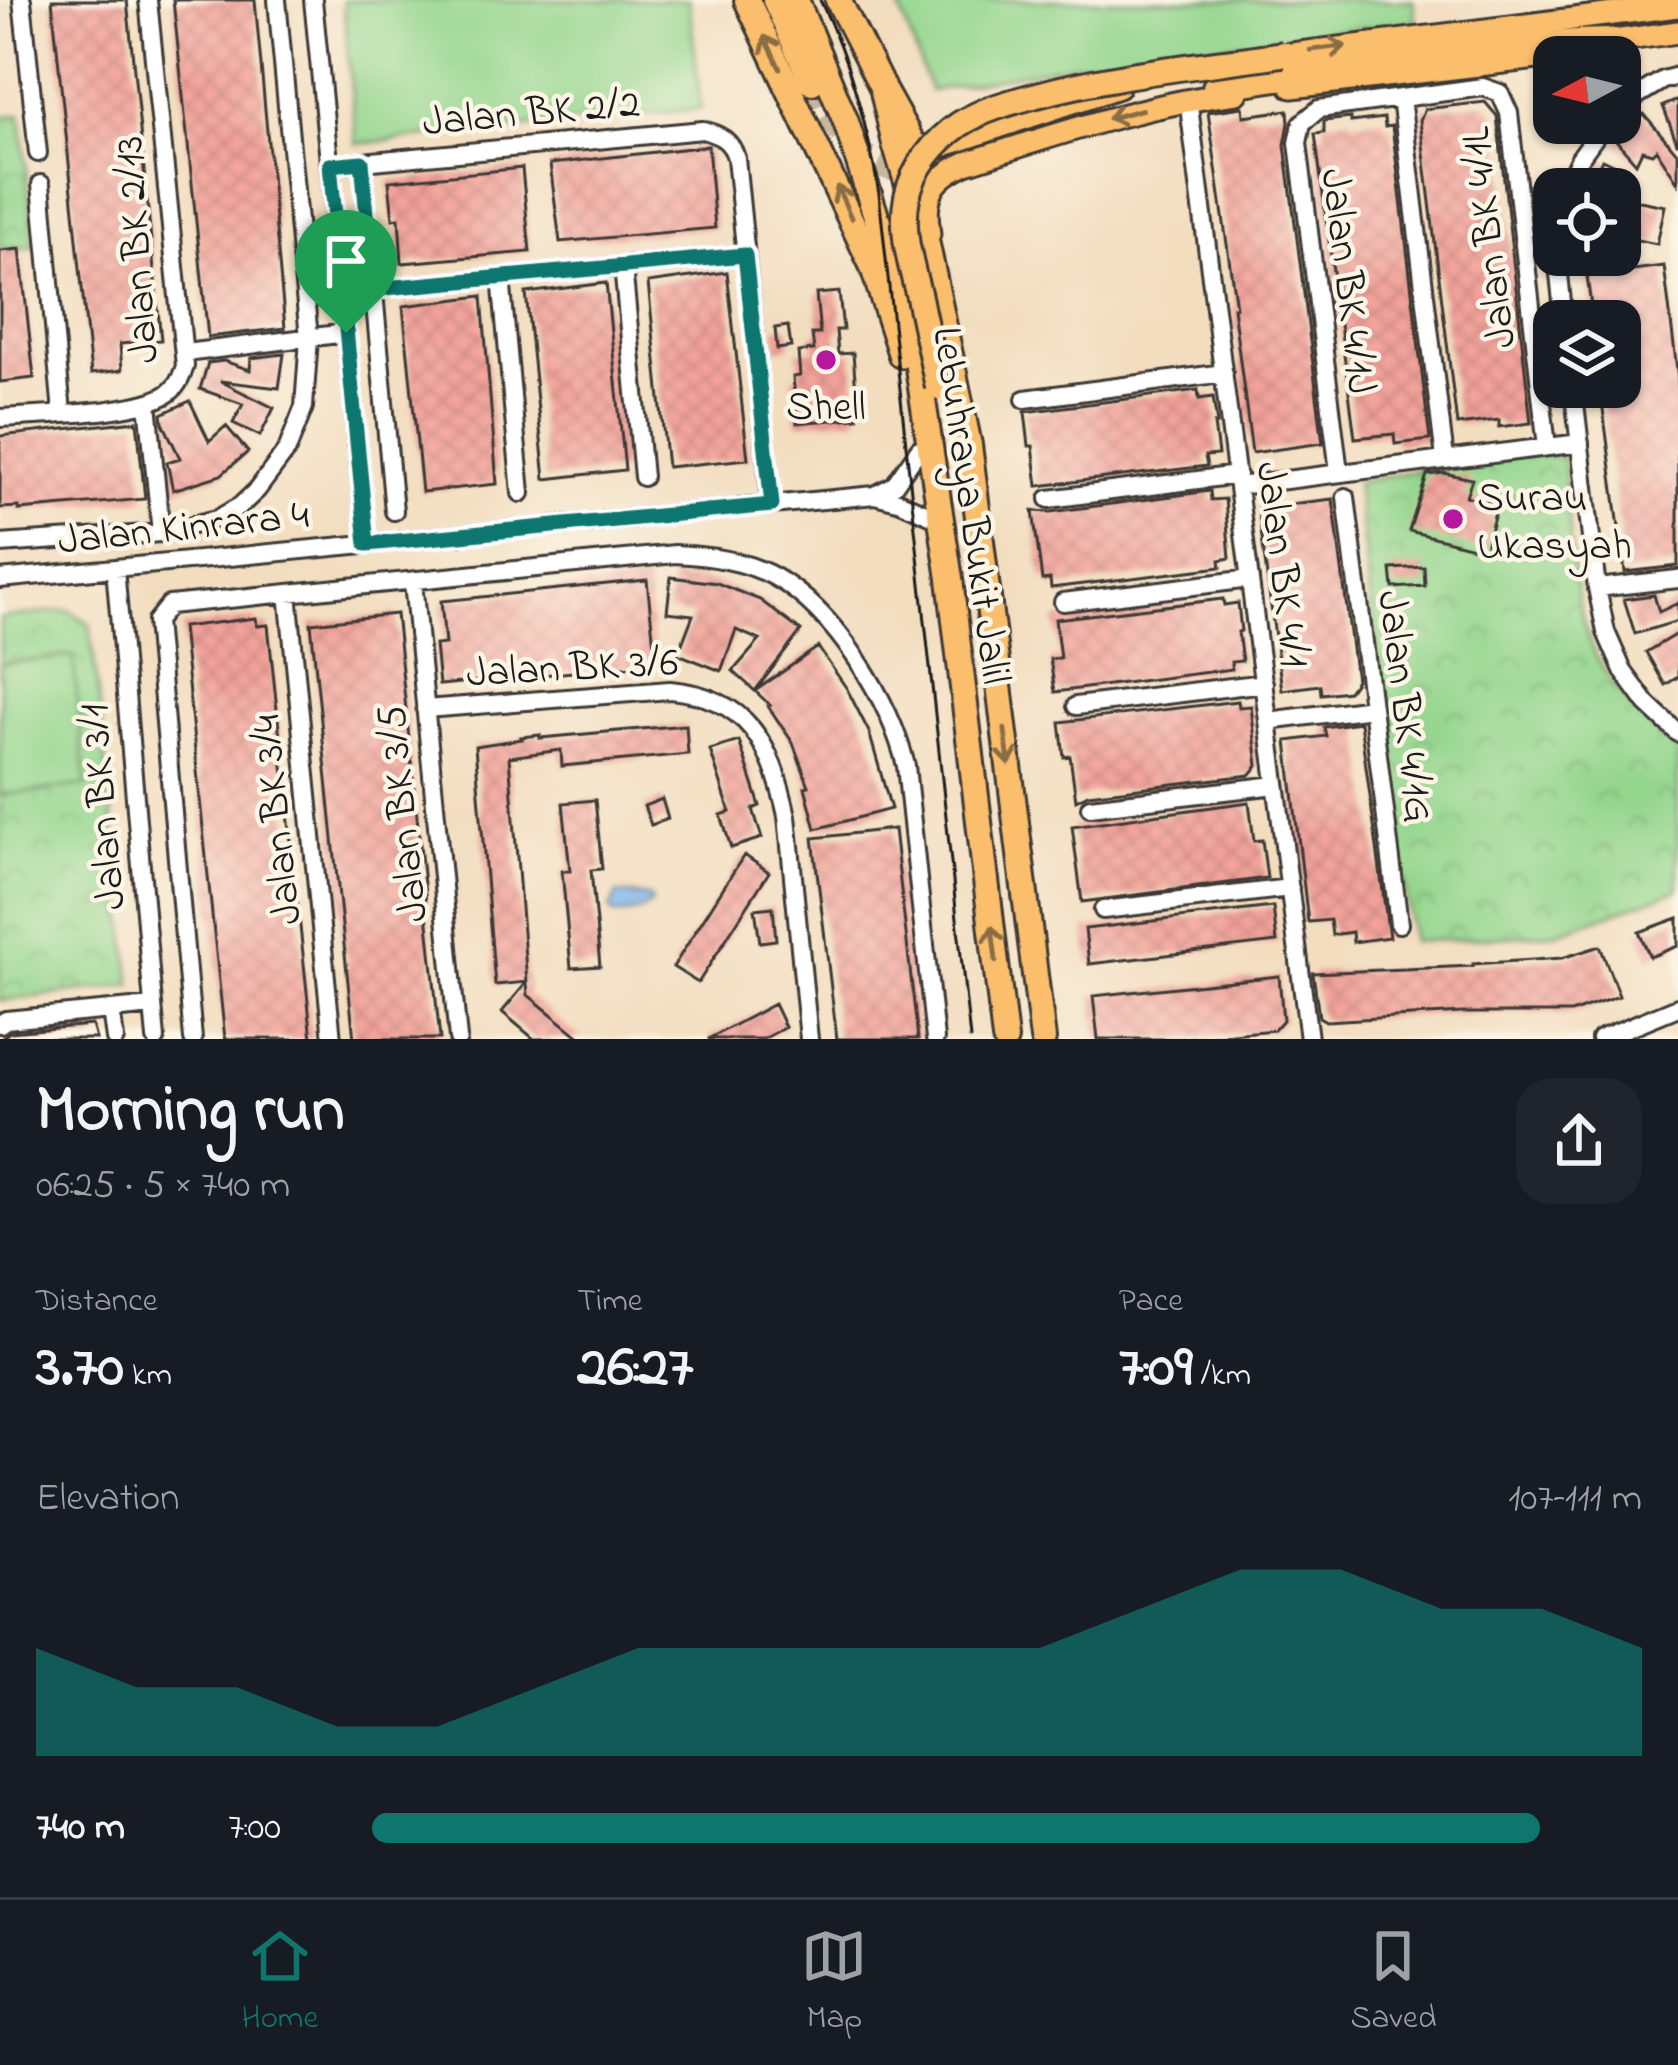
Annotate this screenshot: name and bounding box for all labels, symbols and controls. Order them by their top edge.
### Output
one-way arrow [760,35,783,70]
north arrow [1533,36,1641,144]
map controls [1533,36,1641,408]
one-way arrow [1308,37,1347,59]
street label: Jalan BK 2/2 [420,75,643,154]
one-way arrow [1107,104,1145,126]
street label: Jalan BK 4/1L [1447,123,1534,352]
street label: Jalan BK 2/13 [100,134,177,365]
street label: Jalan BK 4/1J [1302,165,1391,398]
button: locate [1533,168,1641,276]
one-way arrow [831,185,853,221]
pin [295,210,397,333]
icon: arrive [313,228,379,294]
button: layers [1533,300,1641,408]
street label: Lebuhraya Bukit Jalil [914,323,1025,688]
marker: Shell [813,347,839,373]
place label: Shell [786,378,866,439]
street label: Jalan BK 4/1 [1238,458,1323,671]
place label: Surau Ukasyah [1477,469,1632,578]
street label: Jalan Kinrara 4 [55,486,312,573]
marker: Surau Ukasyah [1440,506,1466,532]
street label: Jalan BK 4/1G [1359,587,1448,826]
street label: Jalan BK 3/6 [465,633,680,706]
street label: Jalan BK 3/1 [65,701,144,912]
street label: Jalan BK 3/5 [363,702,446,925]
street label: Jalan BK 3/4 [237,711,320,928]
one-way arrow [996,727,1018,766]
one-way arrow [982,925,1004,964]
text: Morning run [36,1065,345,1161]
button: share [1516,1078,1642,1204]
text: 06:25 · 5 × 740 m [36,1158,290,1215]
text: Distance [36,1278,158,1326]
text: Time [577,1278,643,1326]
text: Pace [1119,1278,1183,1326]
text: 3.70 [36,1326,124,1413]
text: 26:27 [577,1326,693,1413]
text: 7:09 [1119,1326,1192,1413]
text: km [124,1352,172,1400]
text: /km [1192,1352,1251,1400]
text: Elevation [36,1471,179,1528]
text: 107–111 m [1508,1471,1642,1528]
text: 740 m [36,1800,125,1857]
text: 7:00 [228,1800,281,1857]
tab: Home [242,1923,318,2043]
tab: Map [801,1923,867,2043]
tab: Saved [1350,1923,1436,2043]

